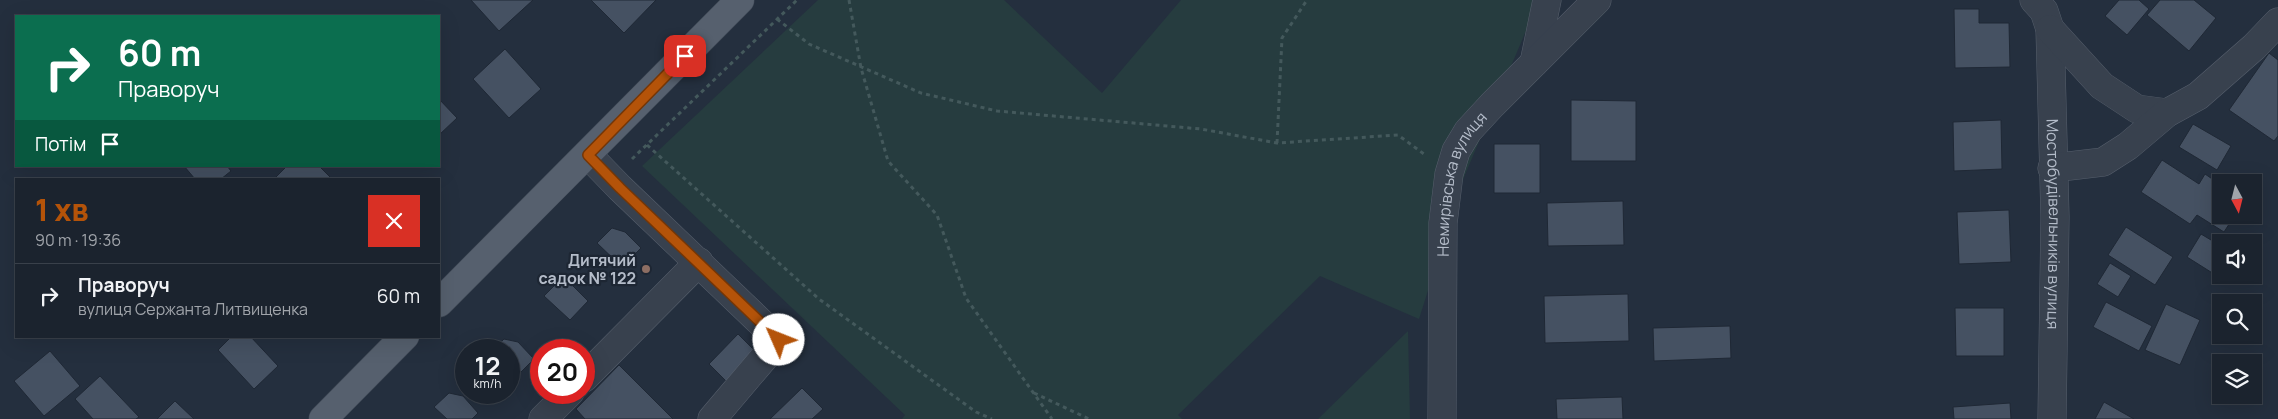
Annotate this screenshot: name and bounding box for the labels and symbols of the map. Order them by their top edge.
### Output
pin [664,35,706,77]
street label: Немирівська вулиця [1432,107,1492,257]
street label: Мостобудівельників вулиця [2041,118,2066,330]
north arrow [2212,174,2262,224]
place label: Дитячий садок № 122 [539,249,636,289]
marker: Дитячий садок № 122 [640,263,652,275]
position arrow [752,313,804,365]
speed limit sign: 20 [530,339,595,404]

